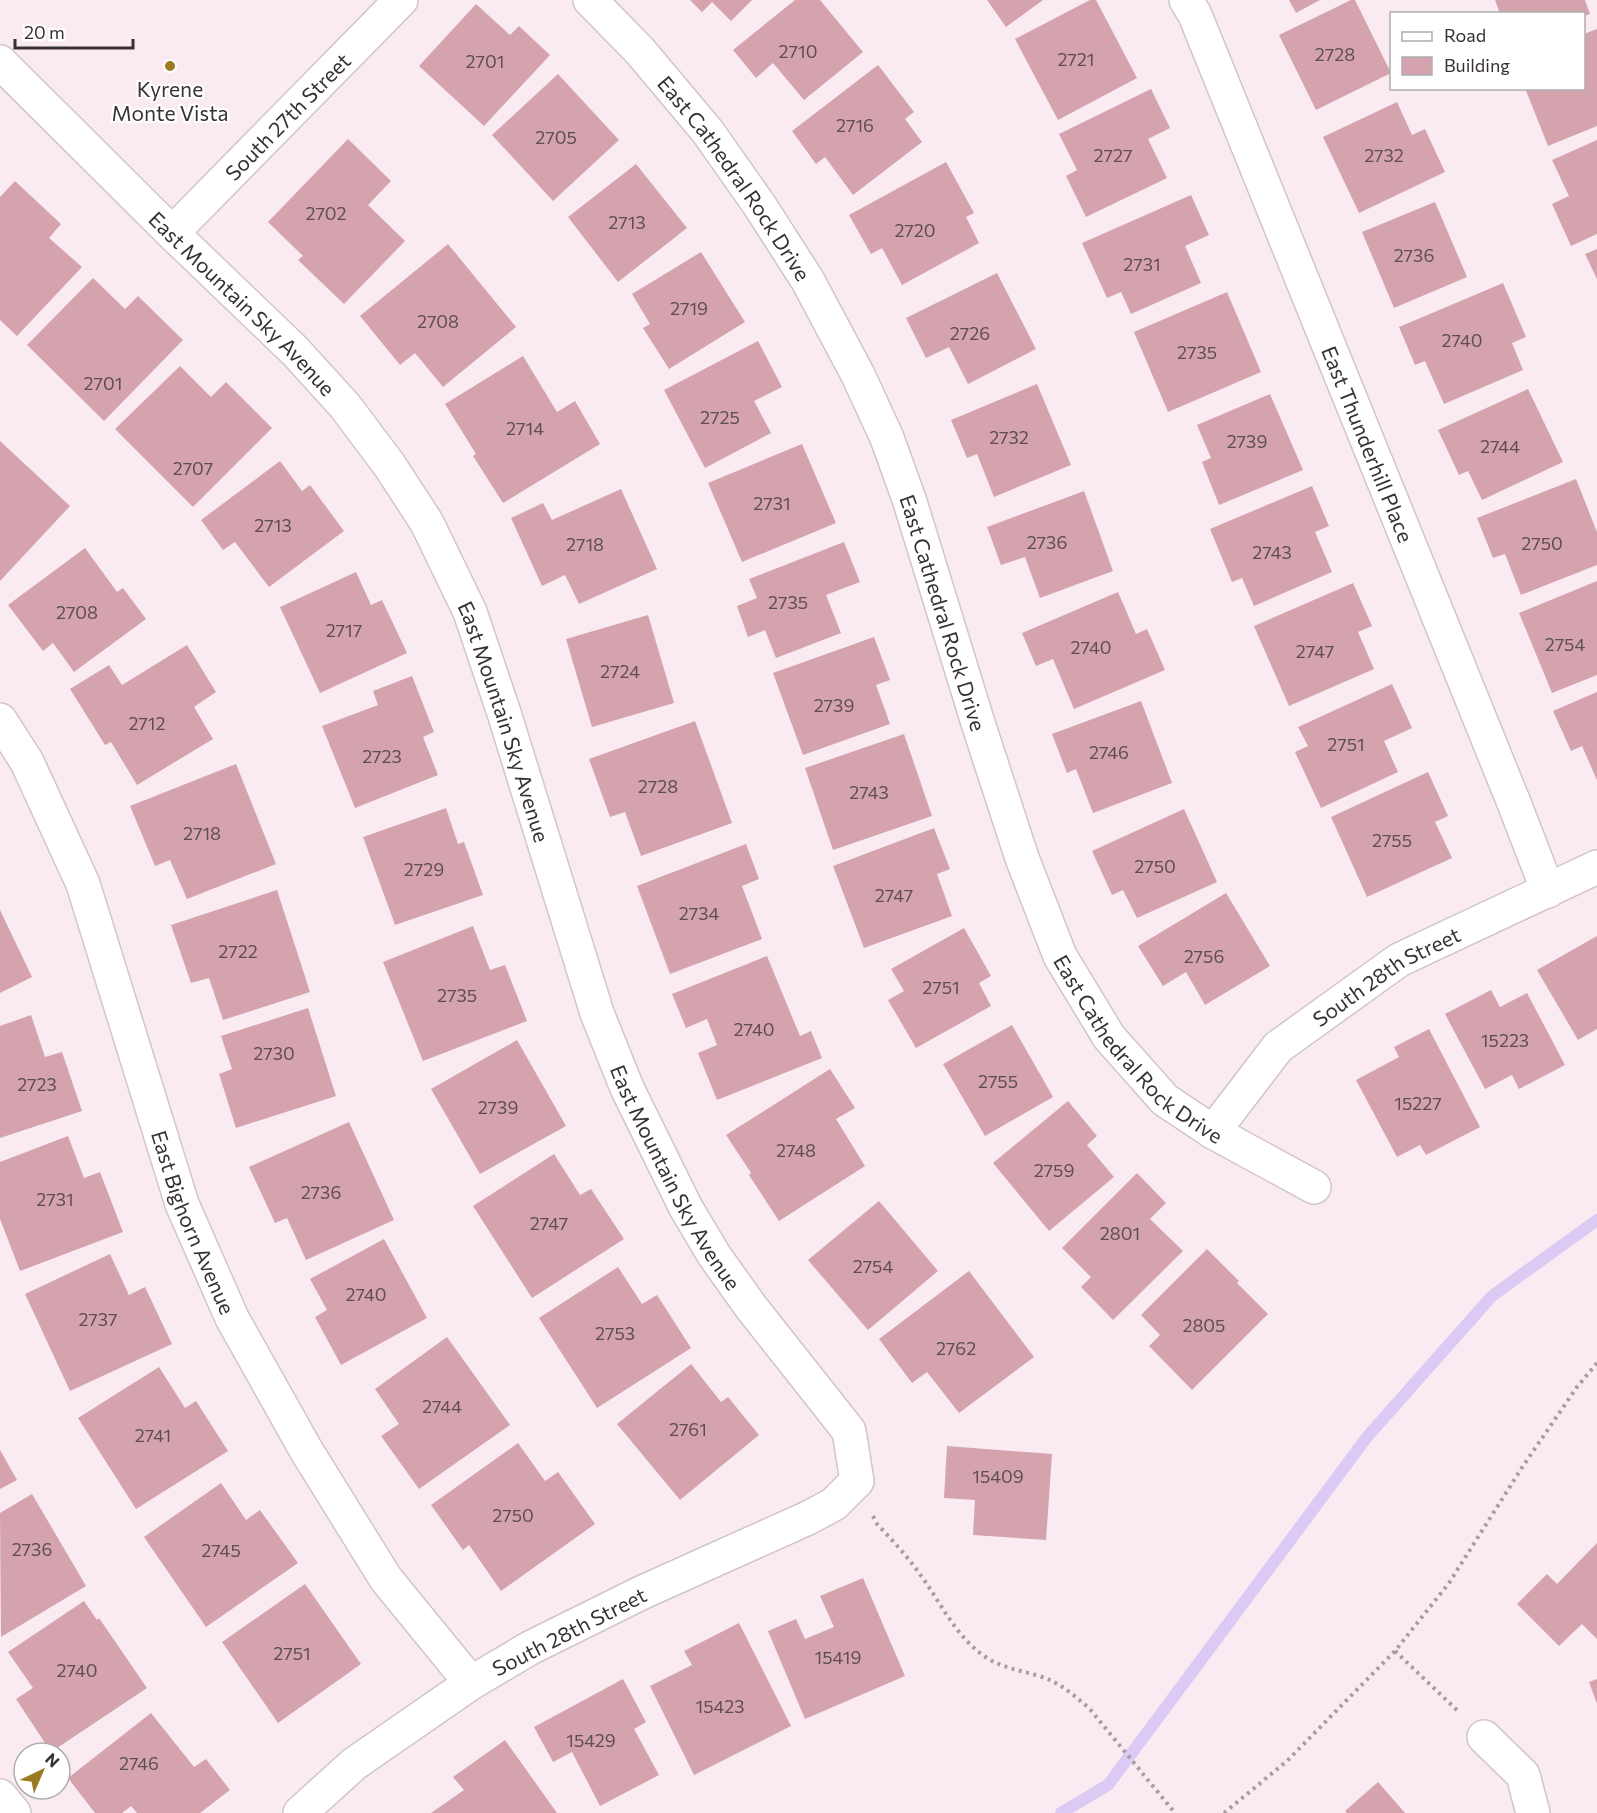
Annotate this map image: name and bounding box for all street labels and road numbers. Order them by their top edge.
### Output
street label: South 27th Street [219,47,355,185]
street label: East Cathedral Rock Drive [653,70,817,285]
street label: East Mountain Sky Avenue [144,206,341,400]
street label: East Thunderhill Place [1318,342,1419,546]
street label: East Cathedral Rock Drive [896,491,992,734]
street label: East Mountain Sky Avenue [454,597,556,845]
street label: South 28th Street [1307,921,1464,1031]
street label: East Cathedral Rock Drive [1049,950,1227,1148]
street label: East Mountain Sky Avenue [606,1061,747,1294]
street label: East Bighorn Avenue [147,1127,241,1317]
street label: South 28th Street [488,1581,650,1681]

